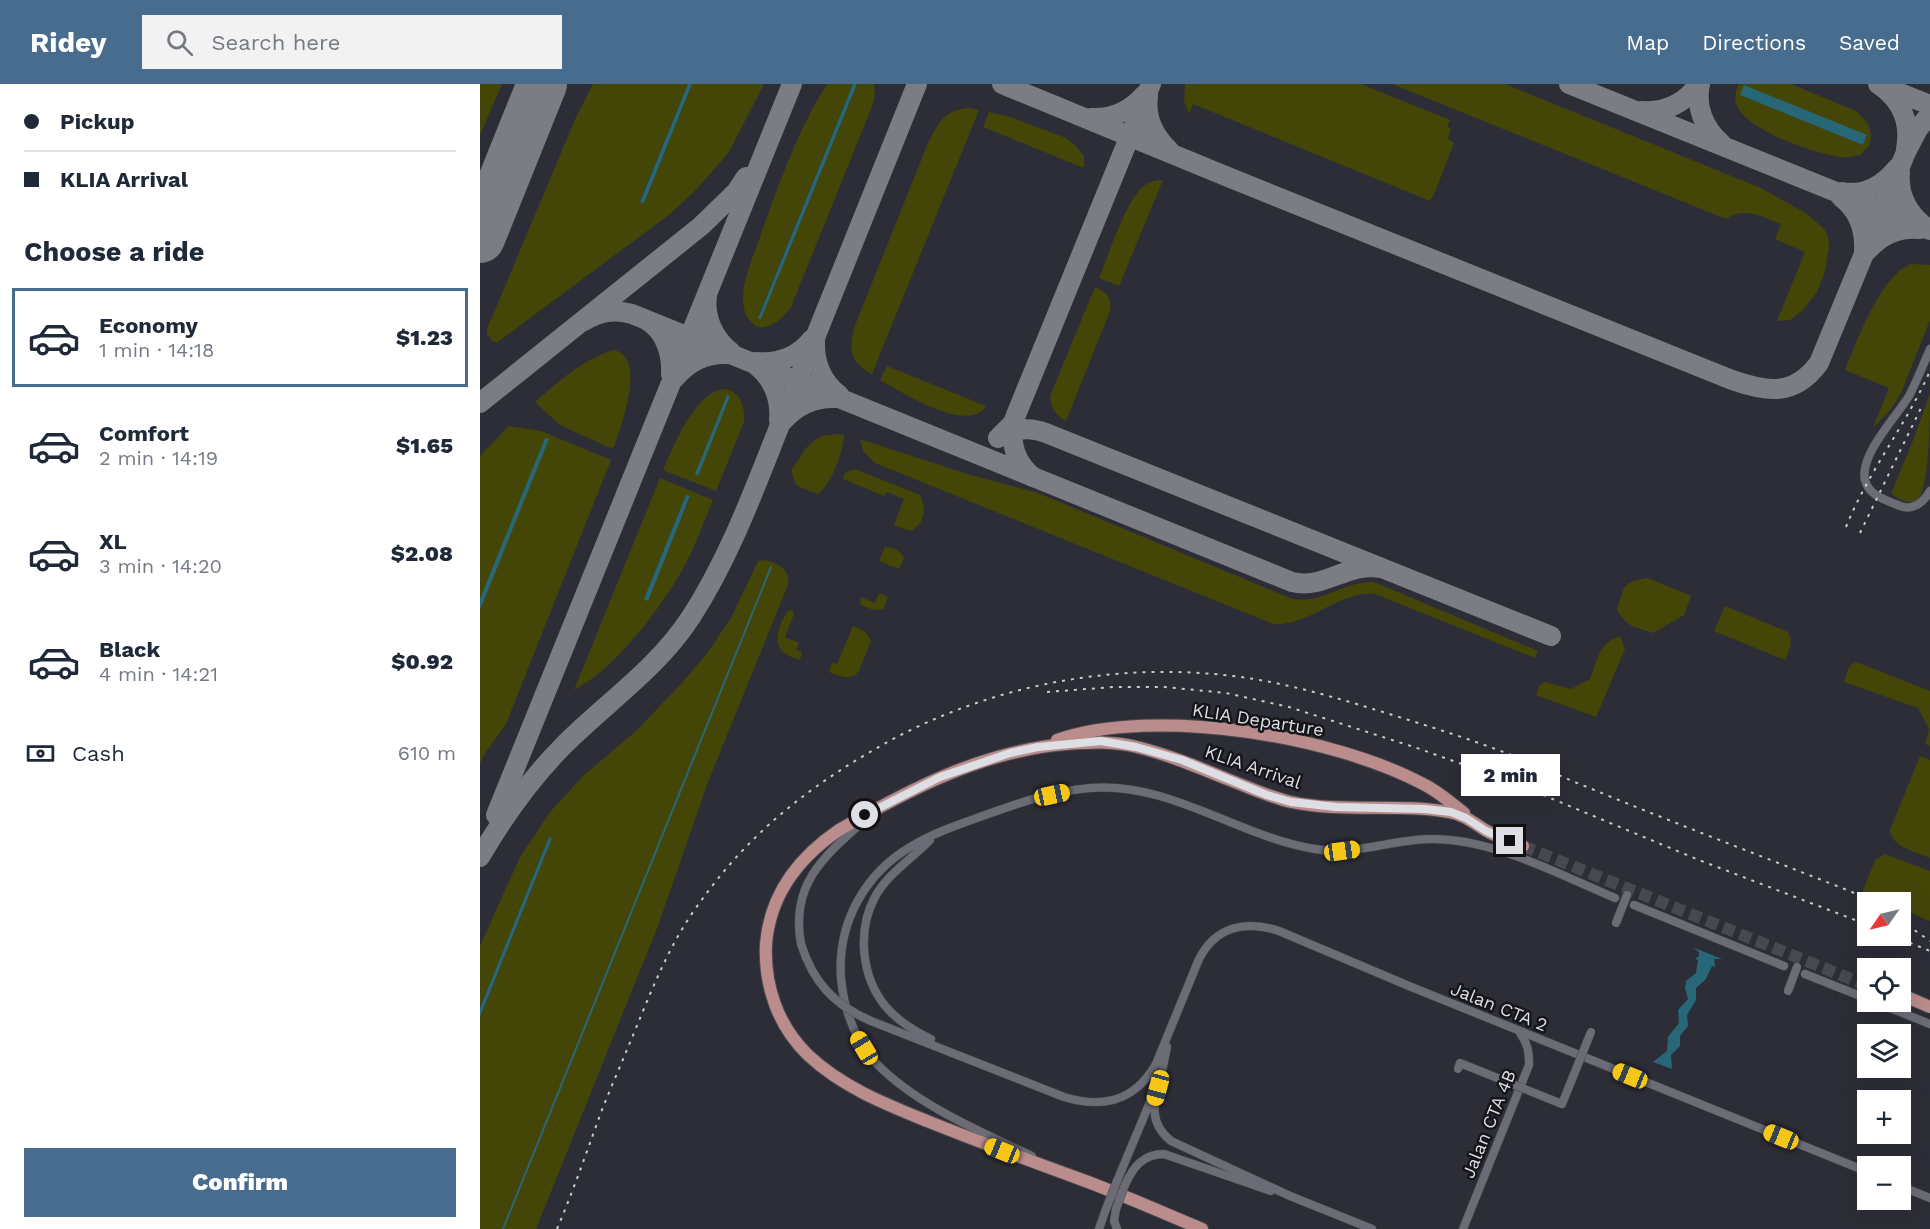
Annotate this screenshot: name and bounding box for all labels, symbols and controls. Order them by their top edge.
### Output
search box [142,15,562,69]
text: Ridey [30,26,106,59]
icon: search [163,26,196,59]
text: Search here [211,30,340,55]
text: Map [1626,30,1669,55]
text: Directions [1702,30,1806,55]
text: Saved [1839,30,1900,55]
text: Pickup [60,109,135,134]
text: KLIA Arrival [60,167,188,192]
text: Choose a ride [24,236,204,268]
icon: car [27,311,81,365]
text: Economy [99,313,198,338]
text: $1.23 [396,325,453,350]
text: 1 min · 14:18 [99,338,214,362]
icon: car [27,419,81,473]
text: Comfort [99,421,189,446]
text: $1.65 [396,433,453,458]
text: 2 min · 14:19 [99,446,218,470]
icon: car [27,527,81,581]
text: XL [99,529,127,554]
text: $2.08 [391,541,453,566]
text: 3 min · 14:20 [99,554,222,578]
icon: car [27,635,81,689]
text: Black [99,637,160,662]
text: $0.92 [391,649,453,674]
text: 4 min · 14:21 [99,662,218,686]
street label: KLIA Departure [1191,699,1325,740]
icon: cash [24,737,57,770]
street label: KLIA Arrival [1202,740,1305,793]
text: Cash [72,741,125,766]
text: 610 m [398,741,456,765]
callout: 2 min [1460,754,1560,796]
text: 2 min [1483,763,1538,787]
car [1033,782,1071,808]
route start [851,801,878,828]
route end [1496,827,1523,854]
car [1323,840,1361,862]
north arrow [1857,892,1911,946]
map controls [1857,892,1911,1210]
button: locate [1857,958,1911,1012]
street label: Jalan CTA 2 [1448,978,1551,1035]
button: layers [1857,1024,1911,1078]
car [847,1028,881,1068]
car [1610,1061,1650,1091]
street label: Jalan CTA 4B [1457,1067,1520,1181]
car [1145,1068,1171,1108]
button: + [1857,1090,1911,1144]
car [1761,1122,1801,1152]
car [982,1136,1022,1166]
button: Confirm [24,1148,456,1217]
button: − [1857,1156,1911,1210]

